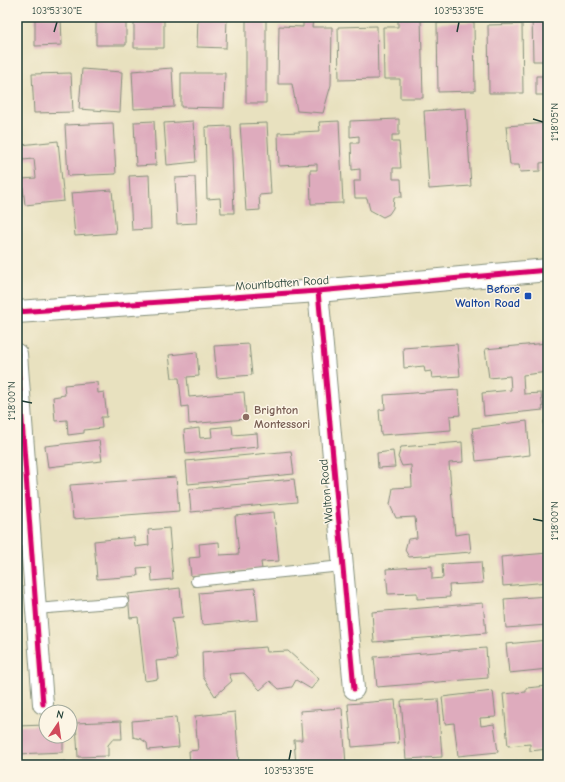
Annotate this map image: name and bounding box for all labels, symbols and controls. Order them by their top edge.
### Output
text: 103°53'30"E [32,5,82,17]
text: 103°53'35"E [434,5,484,17]
text: 1°18'05"N [549,103,561,141]
street label: Mountbatten Road [234,273,330,293]
place label: Before Walton Road [455,282,520,310]
marker: Before Walton Road [523,291,533,301]
text: 1°18'00"N [6,381,18,421]
place label: Brighton Montessori [254,403,310,431]
marker: Brighton Montessori [241,412,251,422]
street label: Walton Road [316,458,336,524]
text: 1°18'00"N [549,501,561,541]
north arrow [38,704,78,744]
text: N [55,708,65,722]
text: 103°53'35"E [264,765,314,777]

